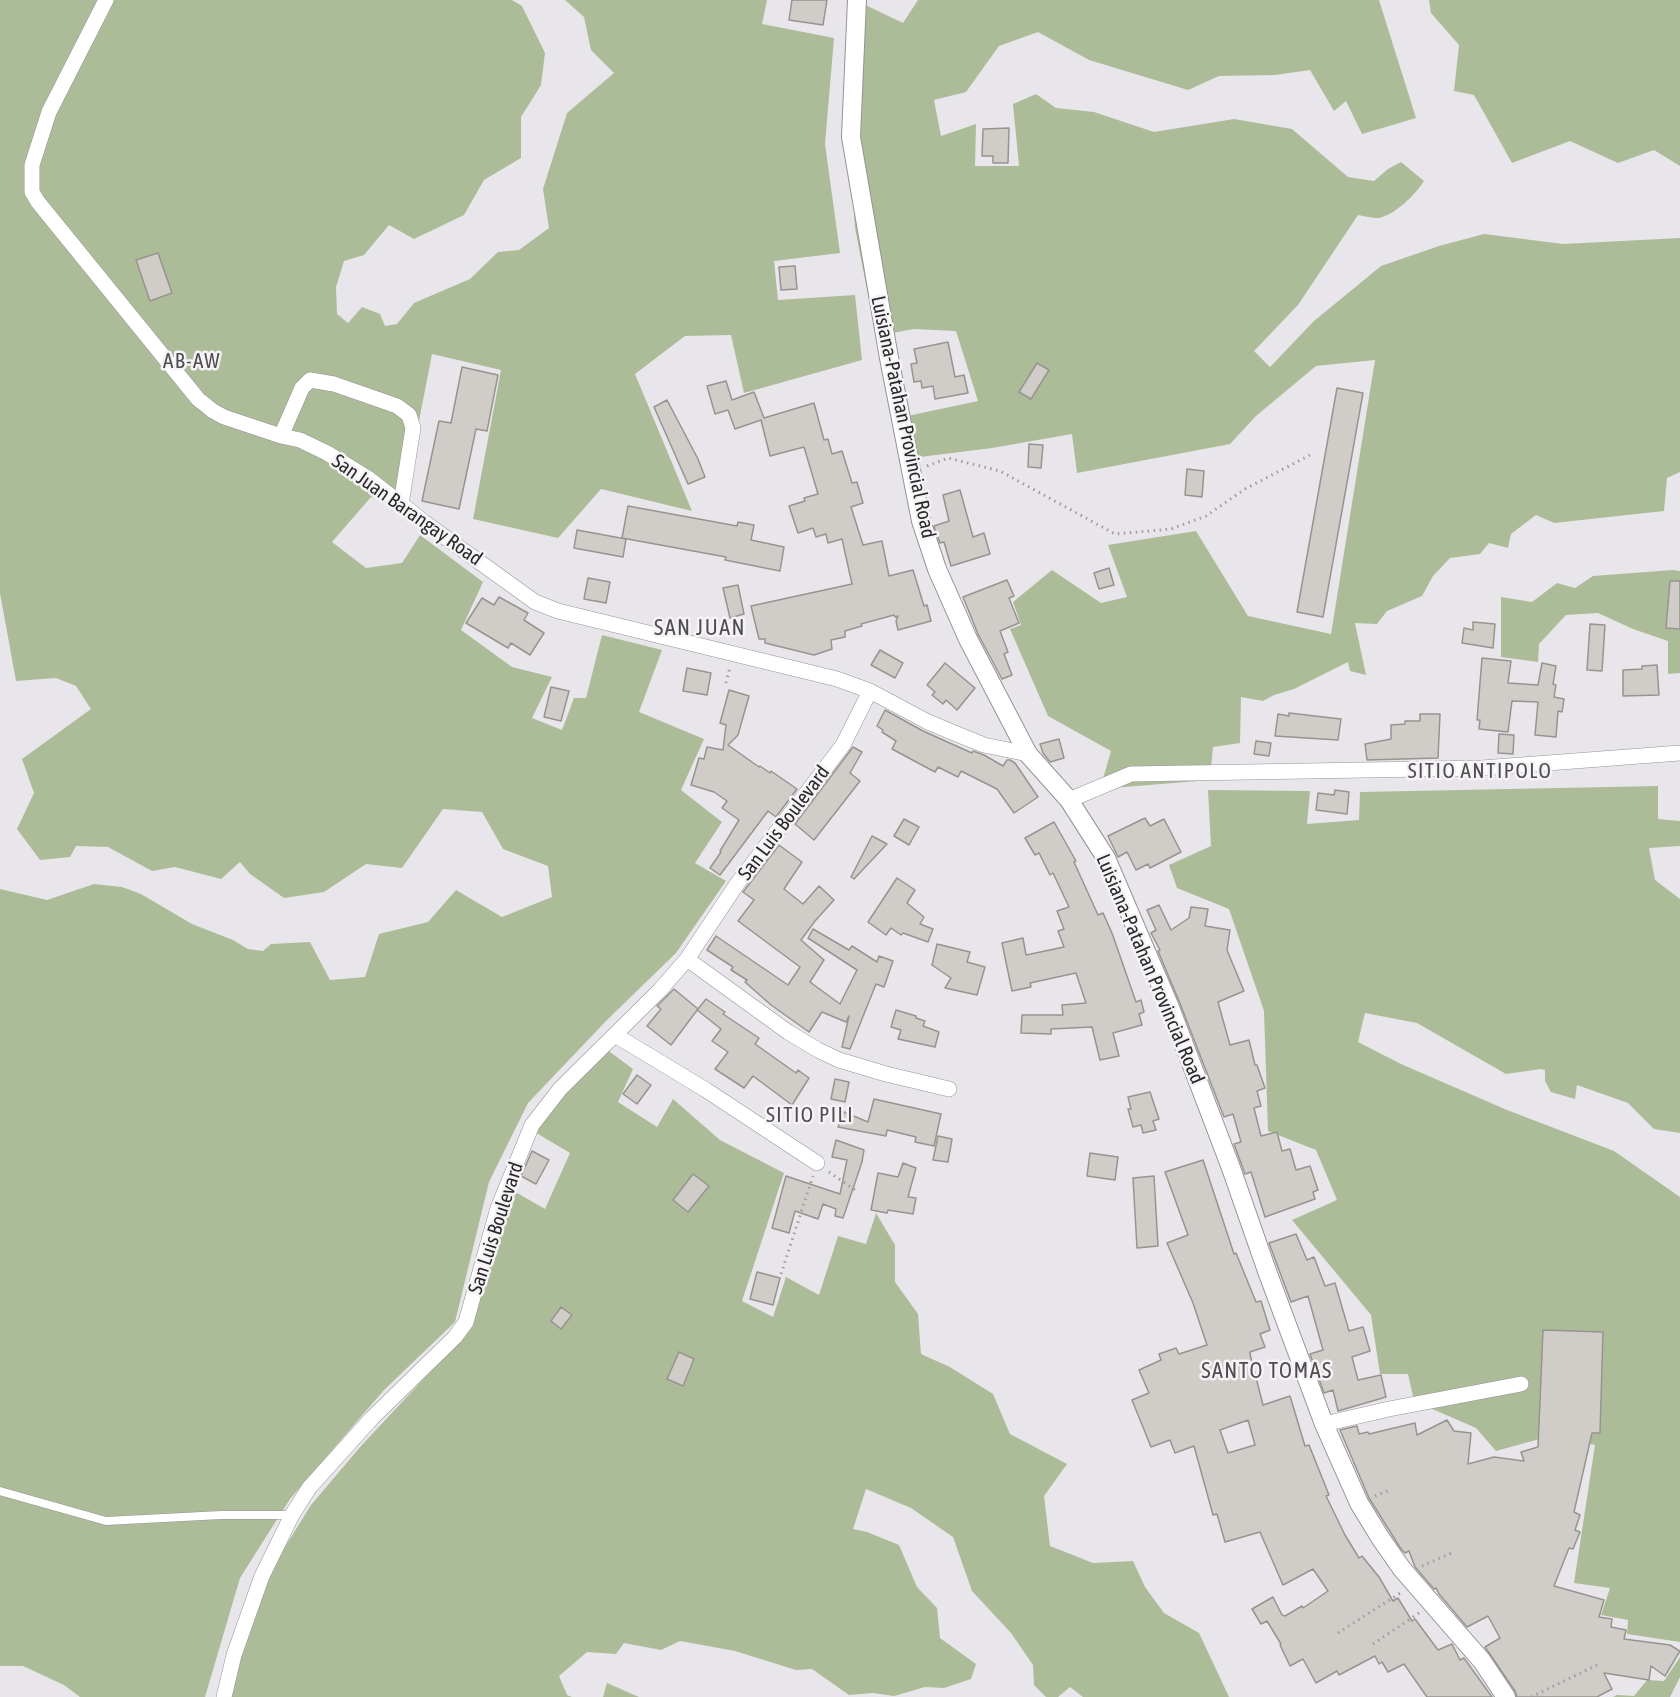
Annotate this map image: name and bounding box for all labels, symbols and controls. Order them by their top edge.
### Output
street label: Luisiana-Patahan Provincial Road [866,294,940,540]
district label: AB-AW [163,348,221,374]
street label: San Juan Barangay Road [327,449,487,571]
district label: SAN JUAN [654,615,746,641]
district label: SITIO ANTIPOLO [1408,758,1552,784]
street label: San Luis Boulevard [733,761,835,885]
street label: Luisiana-Patahan Provincial Road [1091,851,1209,1087]
district label: SITIO PILI [766,1102,854,1128]
street label: San Luis Boulevard [463,1159,529,1297]
district label: SANTO TOMAS [1201,1358,1333,1384]

